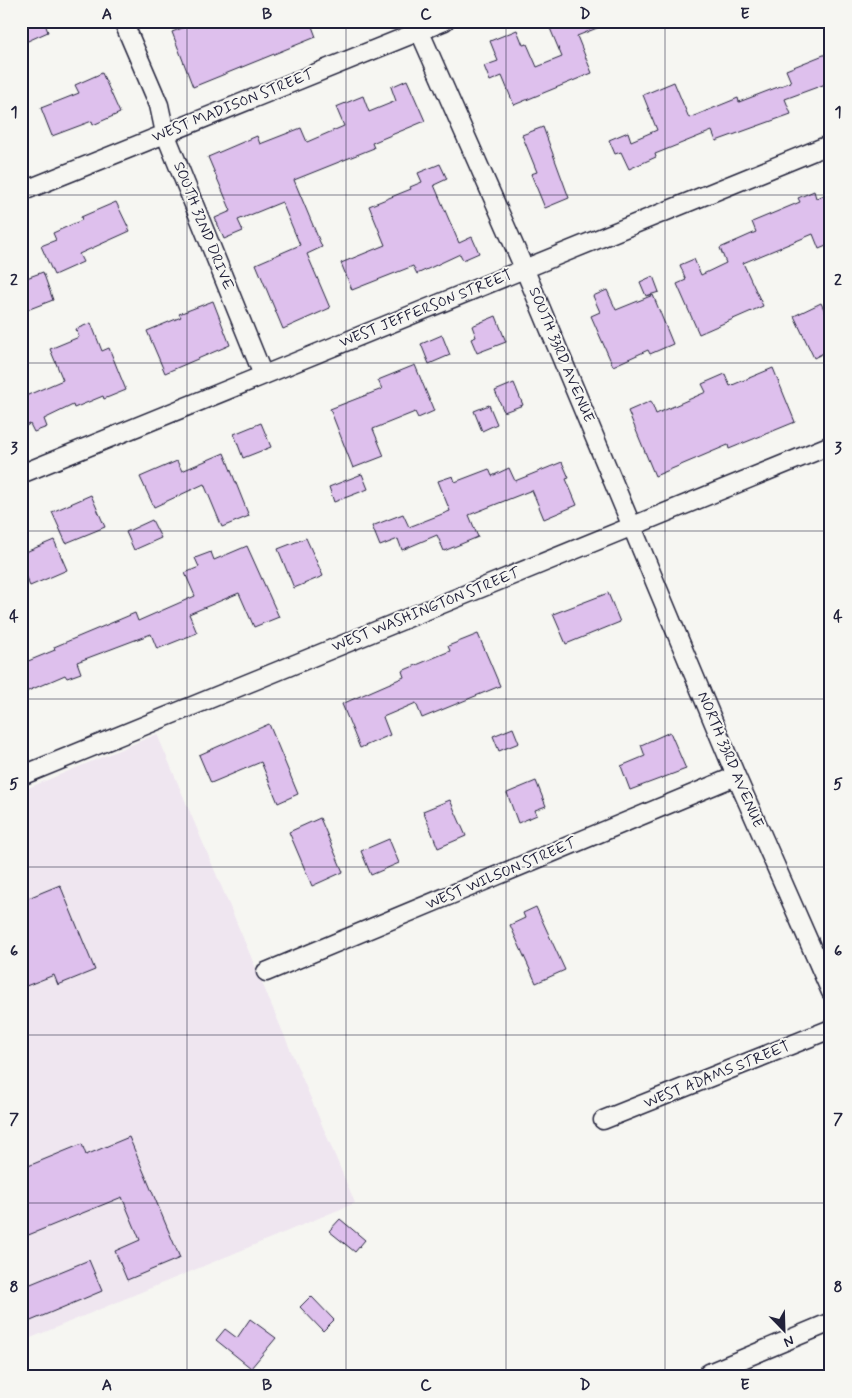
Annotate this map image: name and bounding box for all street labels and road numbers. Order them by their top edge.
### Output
street label: WEST MADISON STREET [149,64,318,148]
street label: SOUTH 32ND DRIVE [168,159,238,293]
street label: WEST JEFFERSON STREET [337,265,516,353]
street label: SOUTH 33RD AVENUE [523,284,599,426]
street label: WEST WASHINGTON STREET [329,563,524,657]
street label: NORTH 33RD AVENUE [692,689,768,831]
street label: WEST WILSON STREET [423,833,580,915]
street label: WEST ADAMS STREET [641,1036,793,1113]

